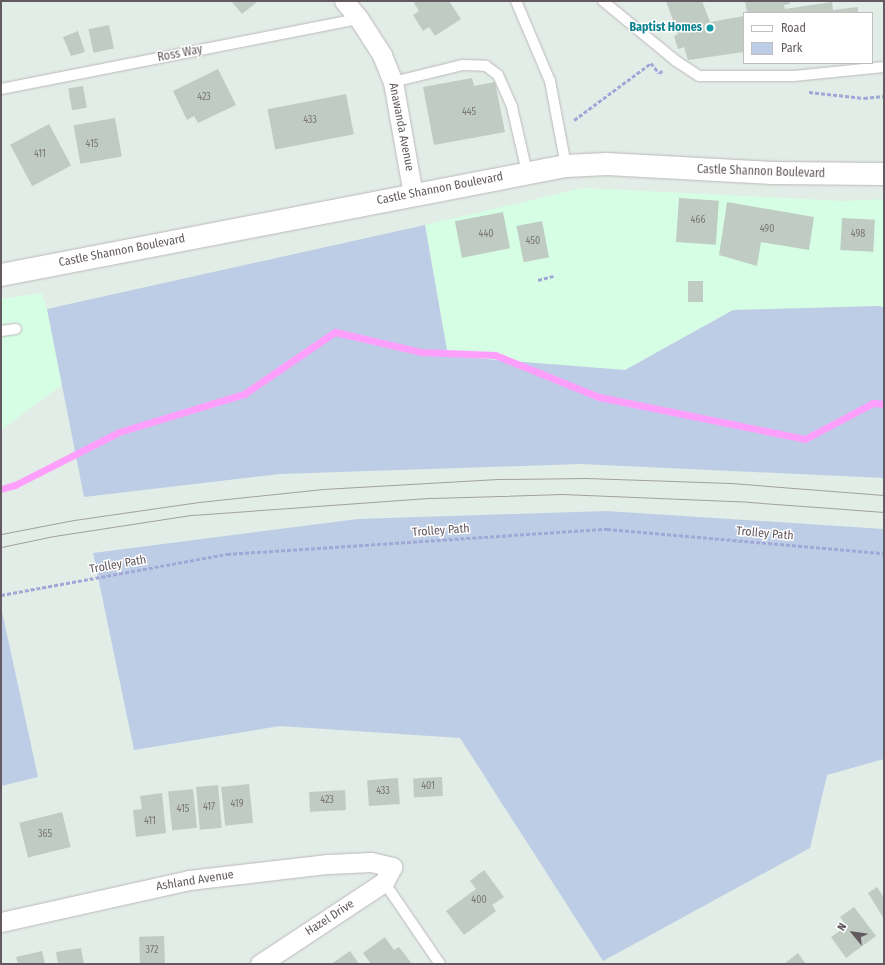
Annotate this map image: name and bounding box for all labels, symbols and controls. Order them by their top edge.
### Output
legend [743,12,873,64]
place label: Baptist Homes [629,21,702,35]
text: Road [781,21,806,35]
marker: Baptist Homes [705,23,715,33]
text: Park [781,41,802,55]
street label: Ross Way [156,43,204,65]
street label: Anawanda Avenue [385,82,417,172]
house number: 423 [197,92,211,104]
house number: 445 [462,107,476,119]
house number: 433 [303,115,317,127]
house number: 415 [86,139,98,151]
house number: 411 [34,149,46,161]
street label: Castle Shannon Boulevard [697,163,825,181]
street label: Castle Shannon Boulevard [376,170,504,208]
house number: 466 [691,215,705,227]
house number: 490 [760,224,774,236]
house number: 440 [479,229,493,241]
house number: 498 [851,229,865,241]
street label: Castle Shannon Boulevard [58,232,186,270]
house number: 450 [526,236,540,248]
street label: Trolley Path [412,522,470,540]
street label: Trolley Path [736,524,794,544]
street label: Trolley Path [88,553,148,577]
house number: 401 [421,781,435,793]
house number: 433 [376,786,390,798]
house number: 423 [320,795,334,807]
house number: 419 [230,799,244,811]
house number: 417 [203,802,215,814]
house number: 415 [177,804,189,816]
house number: 411 [144,816,156,828]
house number: 365 [38,829,52,841]
street label: Ashland Avenue [155,868,235,894]
house number: 400 [471,895,487,907]
street label: Hazel Drive [303,897,357,939]
north arrow [833,913,873,953]
text: N [835,921,849,933]
house number: 372 [146,945,158,957]

